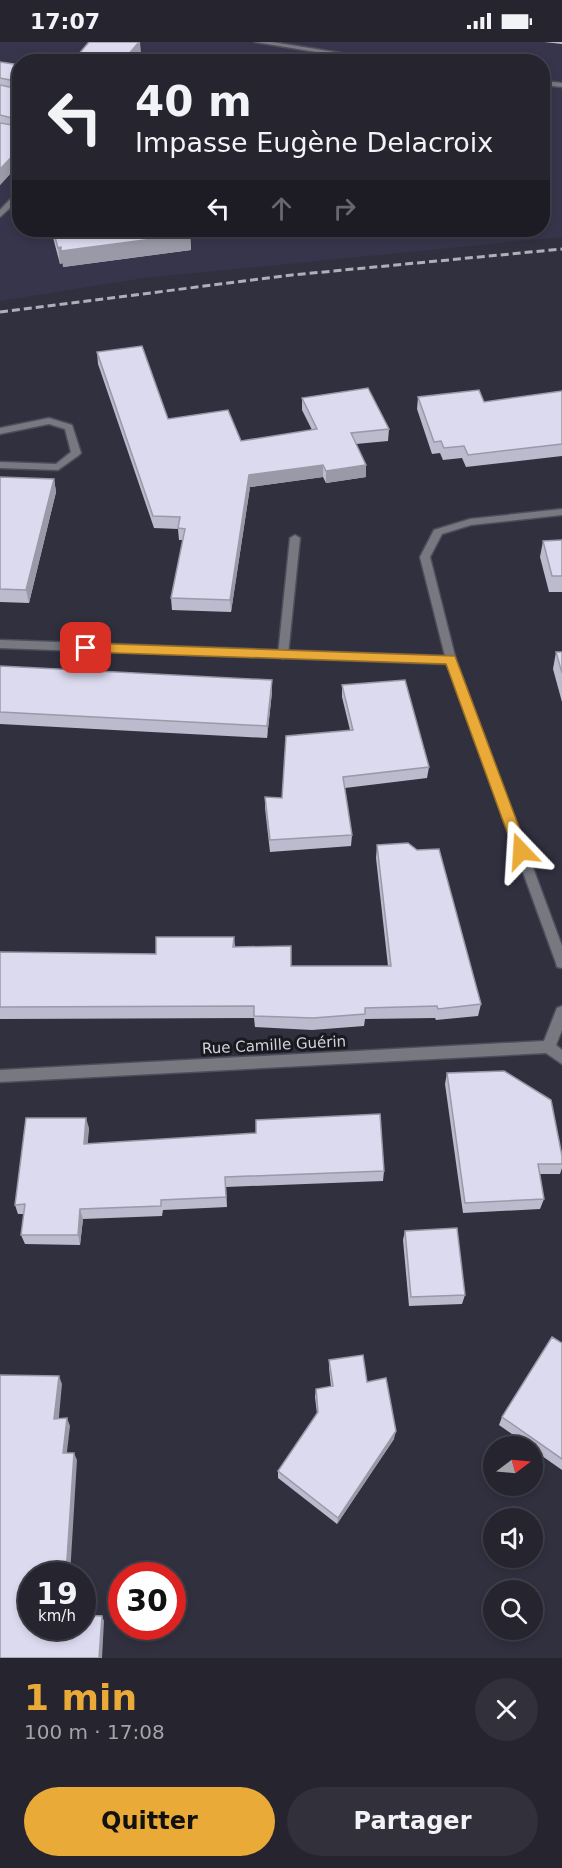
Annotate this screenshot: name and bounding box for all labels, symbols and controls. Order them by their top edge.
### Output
text: 17:07 [30,9,100,34]
text: 40 m [135,77,252,126]
icon: left [36,78,114,156]
text: Impasse Eugène Delacroix [135,127,493,158]
icon: left [202,192,235,225]
icon: ahead [265,192,298,225]
icon: right [328,192,361,225]
pin [60,622,111,673]
icon: arrive [69,631,102,664]
position arrow [489,819,553,883]
street label: Rue Camille Guérin [202,1032,346,1058]
north arrow [483,1436,543,1496]
map controls [483,1436,543,1640]
button: sound [483,1508,543,1568]
speed limit sign: 30 [108,1562,186,1640]
text: 19 [36,1576,78,1611]
button: search [483,1580,543,1640]
text: km/h [38,1607,76,1625]
text: 1 min [24,1677,137,1718]
button: close [475,1678,538,1741]
text: 100 m · 17:08 [24,1720,165,1744]
button: Quitter [24,1787,275,1856]
button: Partager [287,1787,538,1856]

